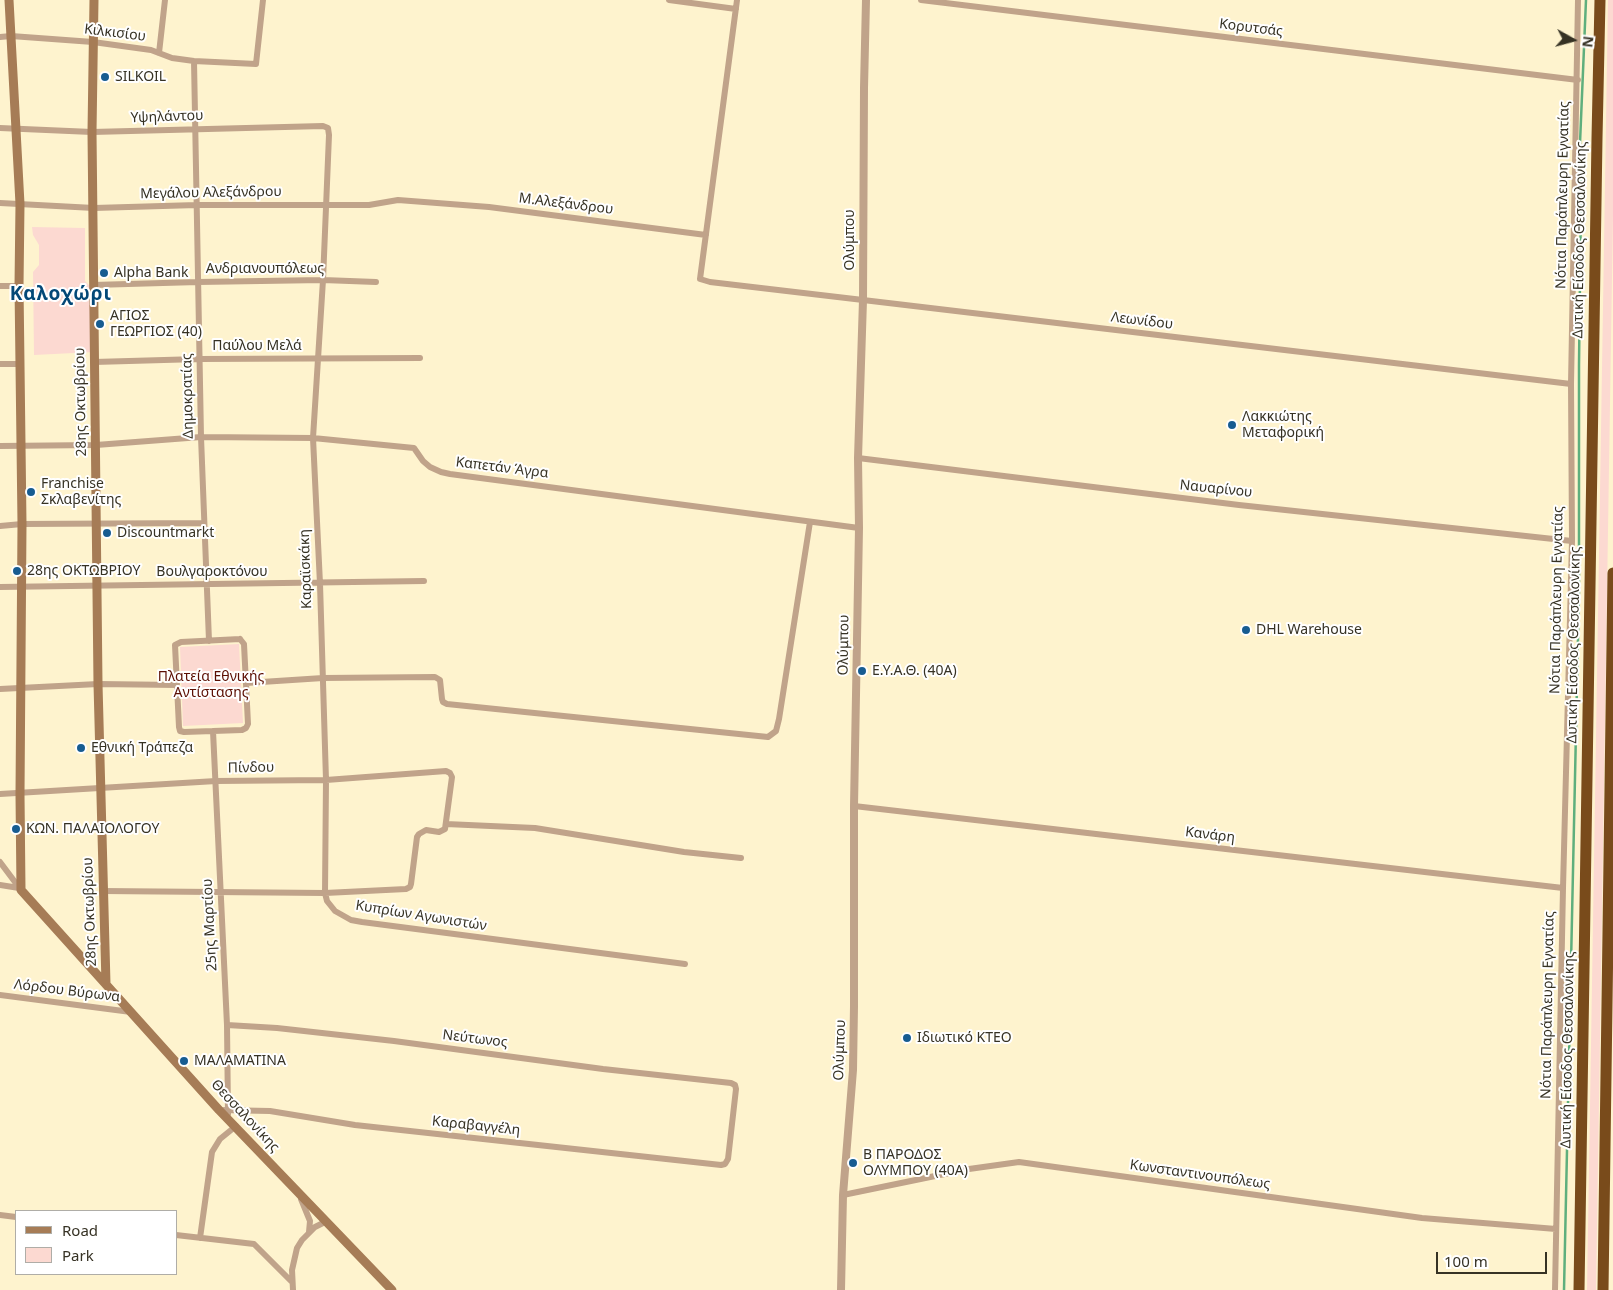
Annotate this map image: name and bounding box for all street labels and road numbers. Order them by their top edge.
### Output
street label: Κορυτσάς [1218,16,1284,40]
street label: Κιλκισίου [83,21,147,45]
street label: Νότια Παράπλευρη Εγνατίας [1553,101,1573,289]
street label: Υψηλάντου [130,107,204,127]
street label: Δυτική Είσοδος Θεσσαλονίκης [1570,141,1590,339]
street label: Μεγάλου Αλεξάνδρου [140,183,282,203]
street label: Μ.Αλεξάνδρου [518,190,614,218]
street label: Ολύμπου [842,209,858,271]
street label: Ανδριανουπόλεως [206,261,324,277]
street label: Λεωνίδου [1110,309,1174,333]
street label: Παύλου Μελά [212,338,302,354]
street label: 28ης Οκτωβρίου [72,347,90,457]
street label: Δημοκρατίας [179,353,197,439]
street label: Καπετάν Άγρα [455,454,549,482]
street label: Ναυαρίνου [1179,477,1253,501]
street label: Νότια Παράπλευρη Εγνατίας [1547,506,1567,694]
street label: Καραϊσκάκη [296,529,316,609]
street label: Δυτική Είσοδος Θεσσαλονίκης [1564,546,1584,744]
street label: Βουλγαροκτόνου [156,564,268,580]
street label: Ολύμπου [835,614,853,676]
street label: Πίνδου [227,759,275,777]
street label: Κανάρη [1184,824,1236,846]
street label: 28ης Οκτωβρίου [80,857,100,967]
street label: 25ης Μαρτίου [199,878,221,972]
street label: Κυπρίων Αγωνιστών [354,897,488,935]
street label: Νότια Παράπλευρη Εγνατίας [1538,911,1558,1099]
street label: Δυτική Είσοδος Θεσσαλονίκης [1558,951,1578,1149]
street label: Λόρδου Βύρωνα [13,976,121,1006]
street label: Ολύμπου [831,1019,849,1081]
street label: Νεύτωνος [442,1027,508,1051]
street label: Θεσσαλονίκης [207,1076,283,1156]
street label: Καραβαγγέλη [431,1113,521,1139]
street label: Κωνσταντινουπόλεως [1129,1157,1271,1193]

